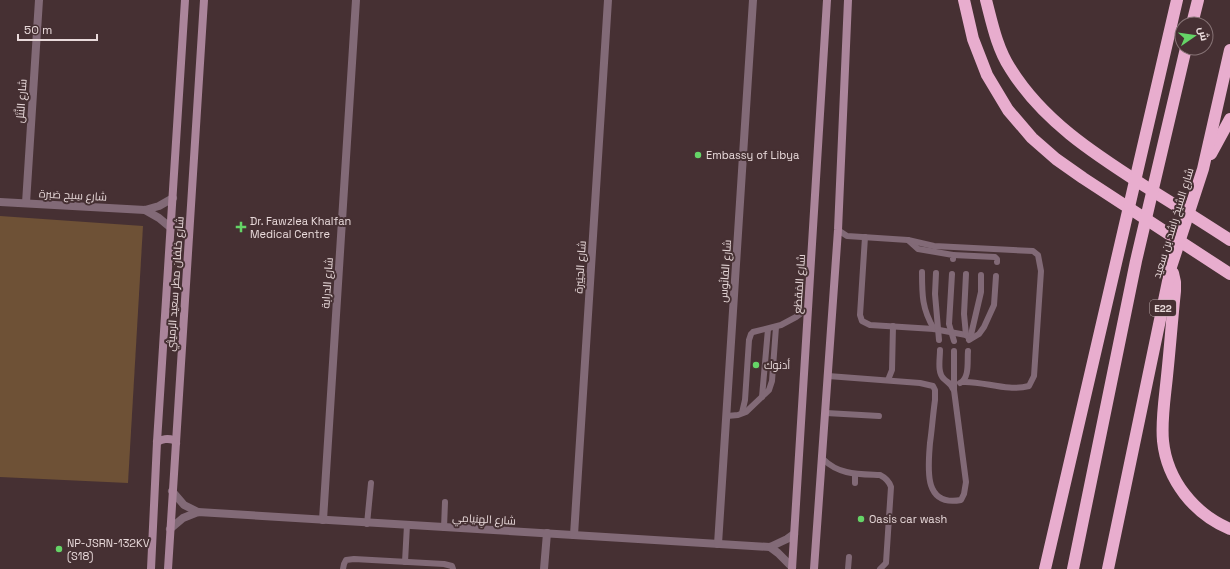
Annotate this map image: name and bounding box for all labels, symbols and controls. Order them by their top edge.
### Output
scale bar [18,16,97,42]
north arrow [1174,16,1214,56]
text: 50 m [24,22,52,38]
text: ش [1195,25,1212,42]
street label: شارع النَّتَل [12,78,31,124]
place label: Embassy of Libya [706,148,800,162]
marker: Embassy of Libya [693,150,703,160]
street label: شارع الشيخ راشد بن سعيد [1150,166,1197,280]
street label: شارع سِيح صَبرة [39,186,107,205]
place label: Dr. Fawzlea Khalfan Medical Centre [250,214,351,241]
street label: شارع خلفان مطر سعيد الرميثي [163,216,189,352]
marker: Dr. Fawzlea Khalfan Medical Centre [235,221,247,233]
street label: شارع الفانُوس [716,239,735,303]
street label: شارع الحِيَيرة [571,240,590,294]
street label: شارع المَقطَع [790,254,809,314]
street label: شارع الدرابة [318,257,337,309]
road number: E22 [1150,300,1176,316]
place label: أدنوك [764,358,790,372]
marker: أدنوك [751,360,761,370]
street label: شارع الهِنيامِي [452,510,516,530]
place label: Oasis car wash [869,512,947,526]
marker: Oasis car wash [856,514,866,524]
place label: NP-JSRN-132KV (S18) [67,536,150,563]
marker: NP-JSRN-132KV (S18) [54,544,64,554]

